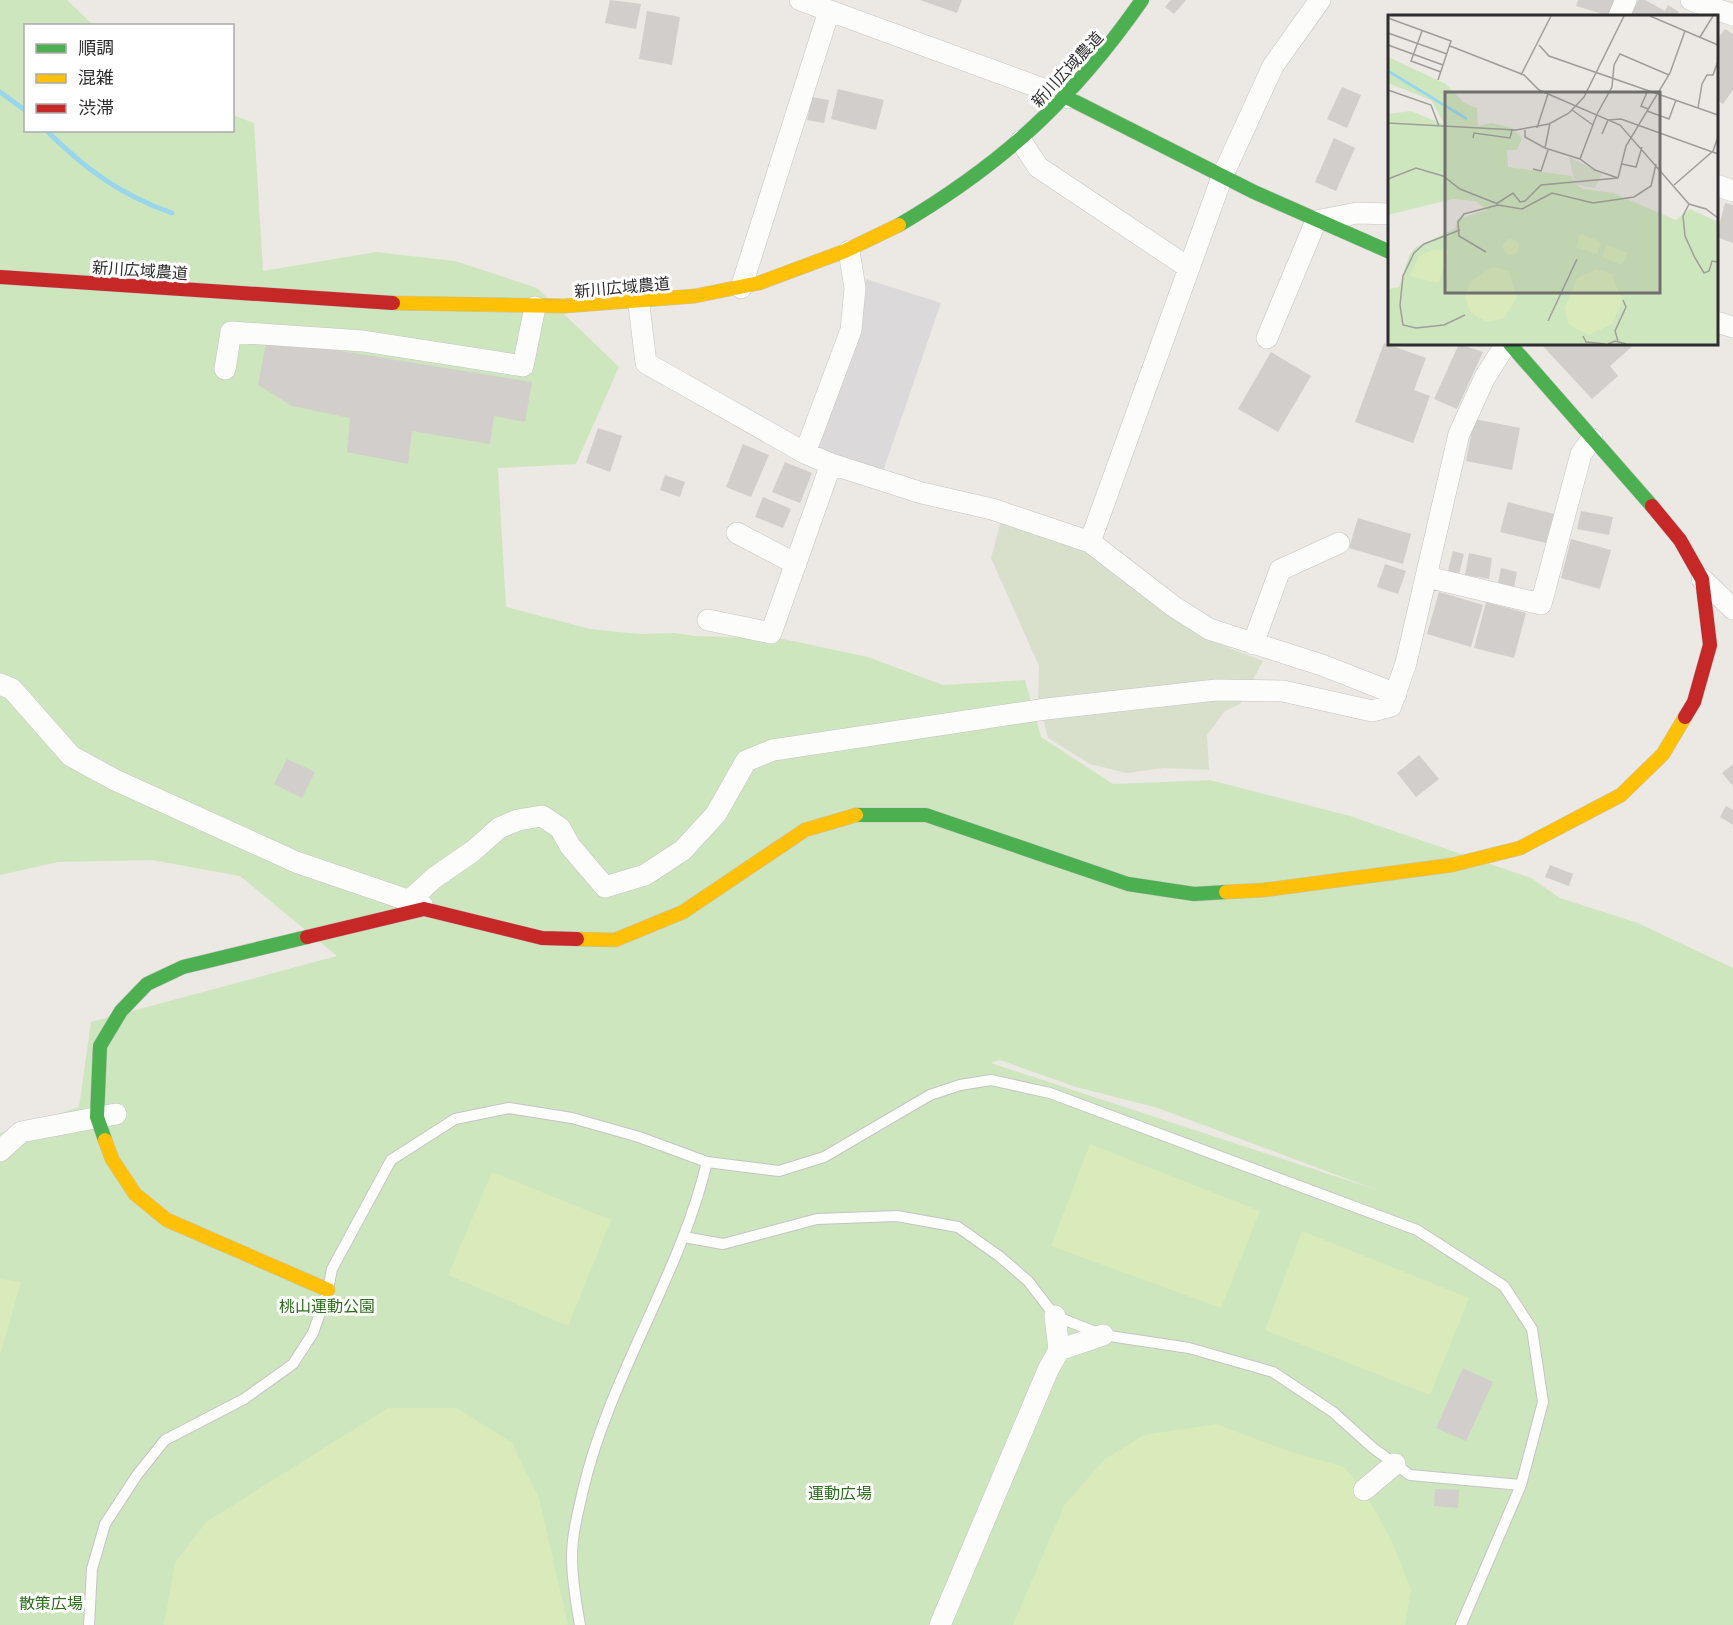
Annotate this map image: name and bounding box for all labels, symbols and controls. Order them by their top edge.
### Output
inset map [1388,15,1718,345]
legend [24,24,234,132]
street label: 新川広域農道 [1027,27,1107,111]
text: 順調 [78,37,114,58]
text: 混雑 [78,67,114,88]
text: 渋滞 [78,97,114,118]
street label: 新川広域農道 [91,257,189,283]
street label: 新川広域農道 [573,273,671,301]
park label: 桃山運動公園 [279,1296,375,1316]
park label: 運動広場 [808,1483,872,1503]
park label: 散策広場 [19,1593,83,1613]

